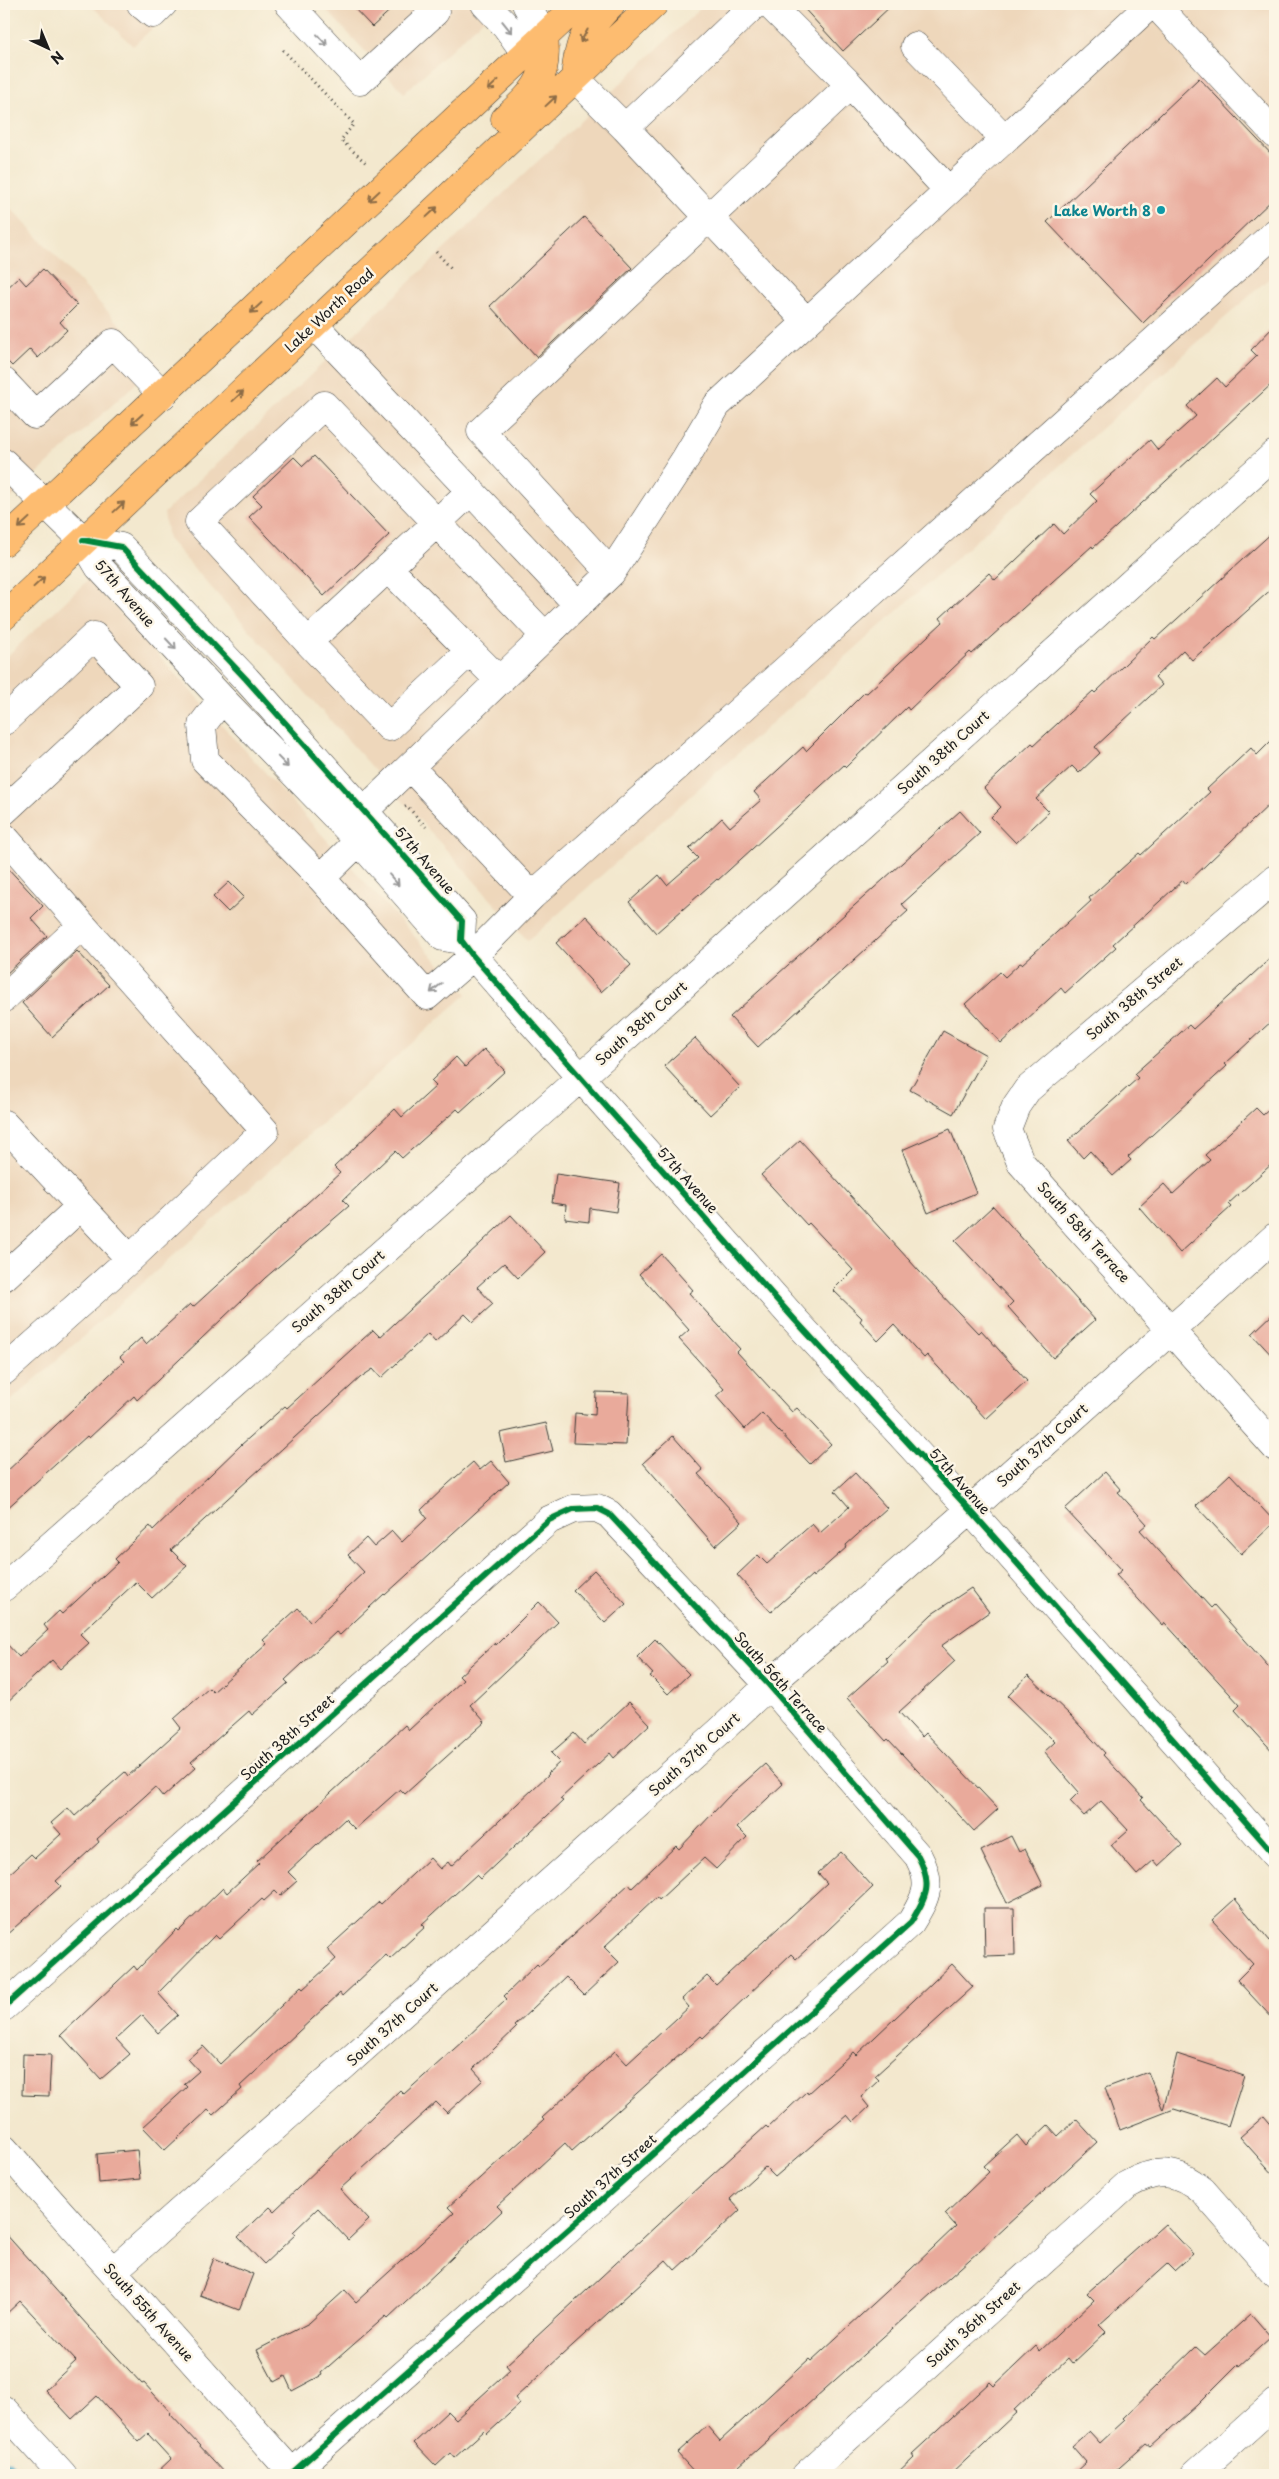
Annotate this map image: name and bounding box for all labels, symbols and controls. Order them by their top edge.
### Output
one-way arrow [502,21,513,34]
north arrow [22,22,72,72]
one-way arrow [579,29,589,44]
one-way arrow [316,33,328,46]
text: N [46,46,69,69]
one-way arrow [486,79,499,91]
one-way arrow [544,95,557,107]
one-way arrow [368,190,381,202]
place label: Lake Worth 8 [1054,200,1151,221]
marker: Lake Worth 8 [1155,204,1167,216]
one-way arrow [426,206,439,218]
street label: Lake Worth Road [280,263,378,357]
one-way arrow [250,302,262,314]
one-way arrow [231,390,244,402]
one-way arrow [131,413,144,425]
one-way arrow [112,501,125,513]
one-way arrow [18,517,30,529]
street label: 57th Avenue [90,555,160,631]
one-way arrow [33,576,45,588]
one-way arrow [165,637,177,650]
street label: South 38th Court [892,705,994,799]
one-way arrow [277,755,289,768]
street label: 57th Avenue [390,822,460,898]
one-way arrow [388,874,399,887]
street label: South 38th Street [1081,951,1187,1045]
street label: South 38th Court [590,976,692,1070]
one-way arrow [430,982,443,993]
street label: 57th Avenue [652,1142,724,1218]
street label: South 58th Terrace [1033,1177,1135,1287]
street label: South 38th Court [287,1244,389,1337]
street label: South 37th Court [992,1398,1092,1492]
street label: 57th Avenue [924,1443,996,1519]
street label: South 56th Terrace [730,1627,832,1737]
street label: South 38th Street [235,1689,339,1785]
street label: South 37th Court [644,1707,744,1801]
street label: South 37th Court [342,1977,442,2071]
street label: South 37th Street [559,2128,661,2223]
street label: South 55th Avenue [99,2258,199,2366]
street label: South 36th Street [921,2276,1025,2372]

